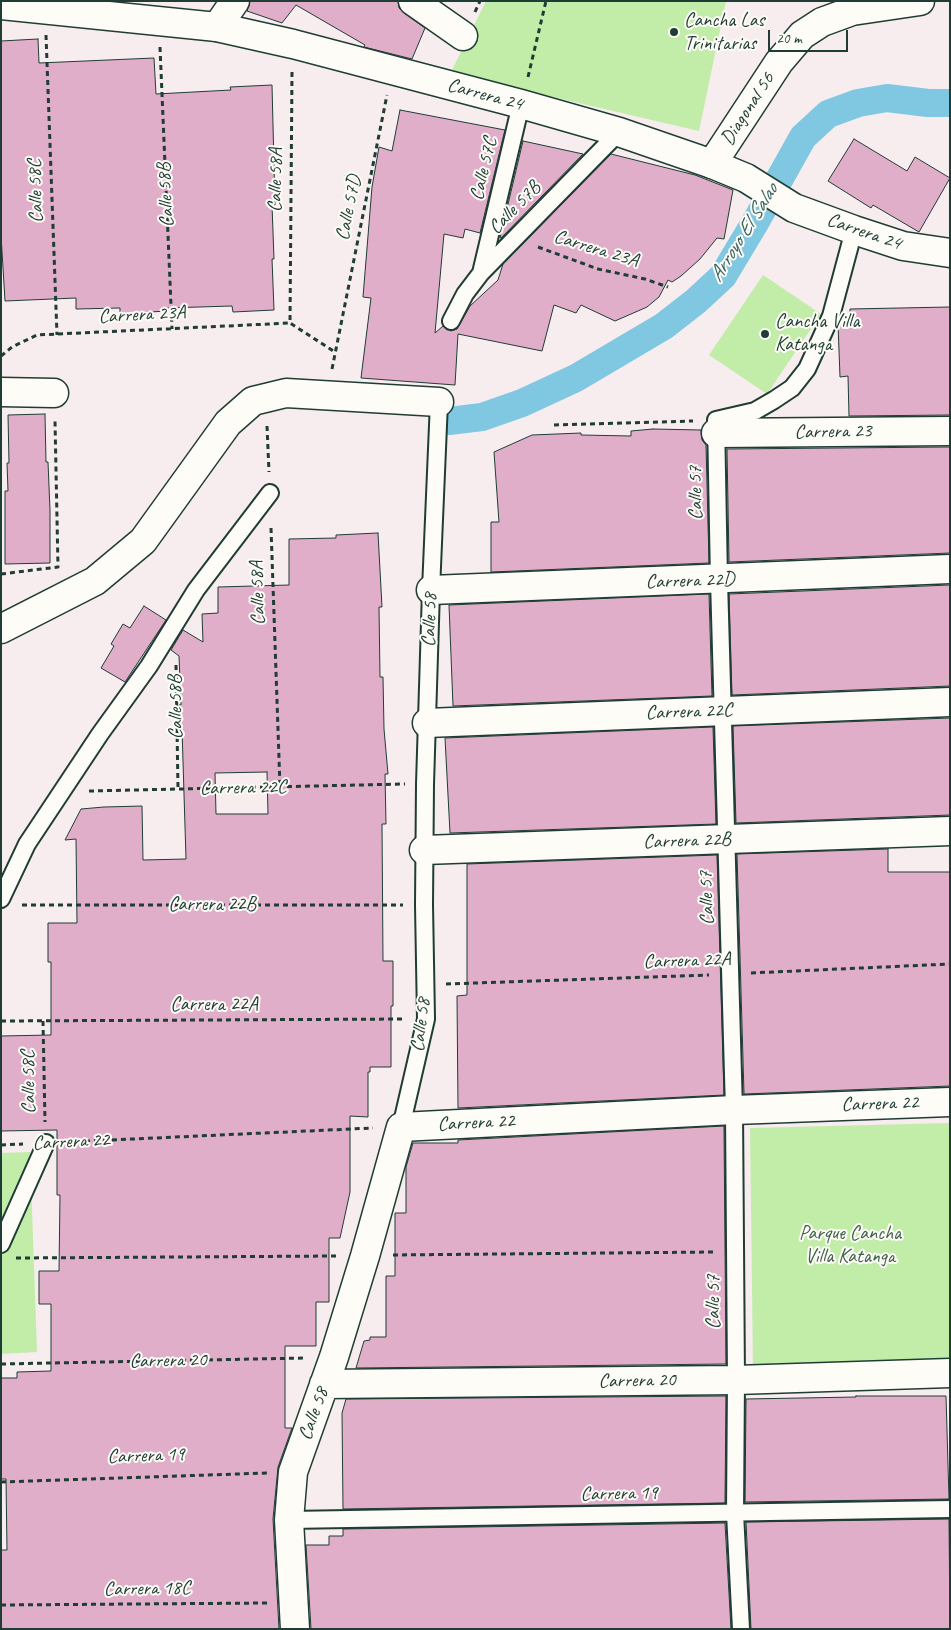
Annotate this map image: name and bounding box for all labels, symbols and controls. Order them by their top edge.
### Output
place label: Cancha Las Trinitarias [684,9,764,56]
scale bar [771,20,851,52]
marker: Cancha Las Trinitarias [668,26,680,38]
text: 20 m [776,29,802,48]
street label: Diagonal 56 [716,68,780,150]
street label: Carrera 24 [445,73,525,117]
street label: Calle 57C [465,135,503,203]
street label: Calle 58A [263,148,289,212]
street label: Calle 58C [23,159,49,223]
street label: Calle 58B [152,162,180,228]
street label: Calle 57D [331,173,367,243]
street label: Calle 57B [484,176,546,240]
water label: Arroyo El Salao [704,179,784,287]
street label: Carrera 24 [824,208,904,256]
street label: Carrera 23A [551,225,641,273]
street label: Carrera 23A [98,301,186,329]
place label: Cancha Villa Katanga [775,310,859,357]
marker: Cancha Villa Katanga [759,328,771,340]
street label: Carrera 23 [794,419,872,445]
street label: Calle 57 [684,466,708,520]
street label: Calle 58A [245,560,271,626]
street label: Carrera 22D [645,567,735,595]
street label: Calle 58 [417,592,443,648]
street label: Calle 58B [163,674,189,740]
street label: Carrera 22C [645,698,733,726]
street label: Carrera 22C [199,775,287,801]
street label: Carrera 22B [643,827,731,855]
street label: Calle 57 [694,870,720,926]
street label: Carrera 22B [168,893,256,917]
street label: Carrera 22A [643,947,731,975]
street label: Carrera 22A [170,993,258,1017]
street label: Calle 58 [406,997,436,1053]
street label: Calle 58C [16,1050,42,1114]
street label: Carrera 22 [841,1091,919,1117]
street label: Carrera 22 [437,1109,515,1137]
street label: Carrera 22 [32,1128,110,1156]
park label: Parque Cancha Villa Katanga [799,1222,901,1269]
street label: Calle 57 [702,1275,726,1329]
street label: Carrera 20 [129,1348,207,1374]
street label: Carrera 20 [598,1368,676,1394]
street label: Calle 58 [293,1384,335,1444]
street label: Carrera 19 [107,1443,185,1469]
street label: Carrera 19 [580,1481,658,1507]
street label: Carrera 18C [103,1576,191,1602]

